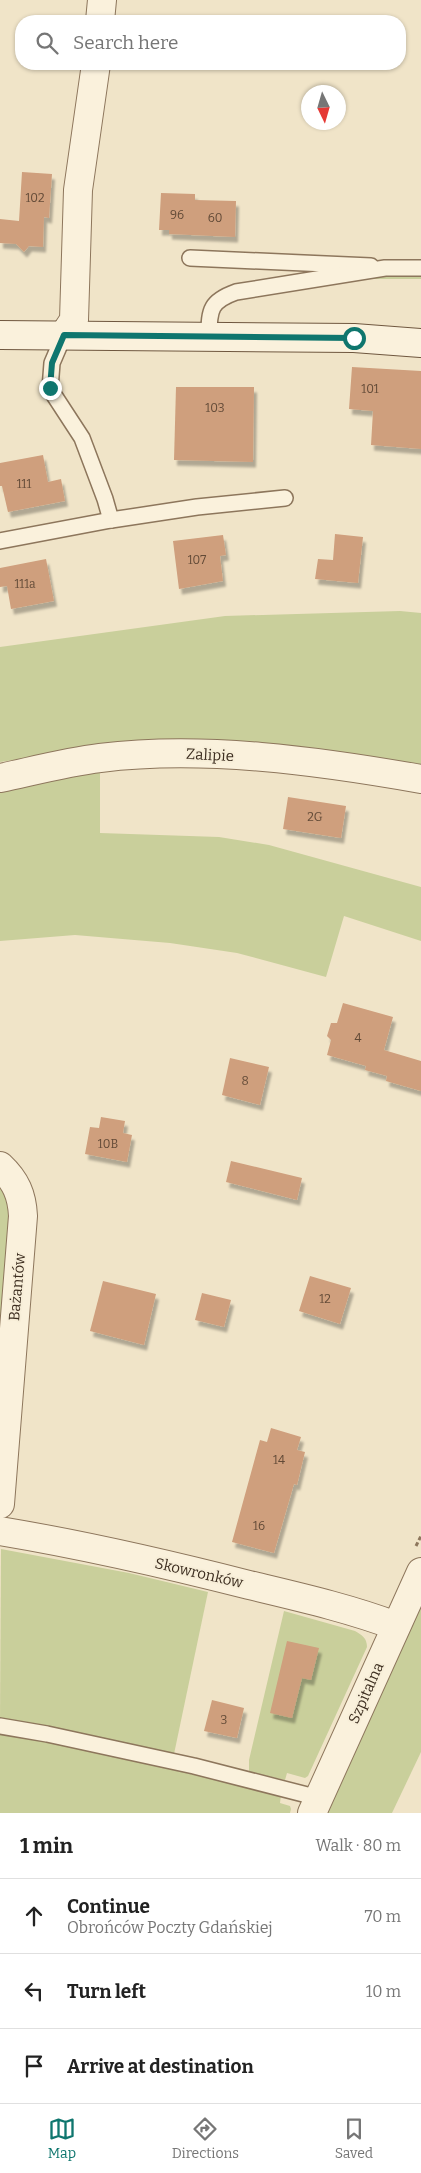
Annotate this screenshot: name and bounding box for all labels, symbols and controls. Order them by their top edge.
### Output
search box [15,15,406,70]
icon: search [33,29,61,57]
text: Search here [73,31,178,54]
north arrow [301,85,346,130]
house number: 102 [25,191,45,205]
house number: 96 [170,208,184,222]
house number: 60 [208,211,222,225]
route start [343,327,366,350]
route end [39,377,62,400]
house number: 101 [361,382,379,396]
house number: 103 [205,401,225,415]
house number: 111 [17,477,31,491]
house number: 107 [188,553,206,567]
house number: 111a [14,577,36,591]
street label: Zalipie [186,745,234,765]
house number: 2G [307,810,323,824]
house number: 4 [354,1031,362,1045]
house number: 8 [241,1074,249,1088]
house number: 10B [98,1137,118,1151]
street label: Bażantów [5,1251,29,1322]
house number: 12 [319,1292,331,1306]
house number: 14 [273,1453,285,1467]
house number: 16 [253,1519,265,1533]
street label: Skowronków [153,1554,246,1592]
street label: Szpitalna [345,1660,387,1726]
house number: 3 [221,1713,228,1727]
text: 1 min [20,1833,73,1859]
text: Walk · 80 m [315,1836,401,1855]
text: Continue [67,1895,150,1918]
icon: ahead [20,1902,48,1930]
text: 70 m [365,1907,401,1926]
text: Obrońców Poczty Gdańskiej [67,1918,273,1937]
icon: left [20,1977,48,2005]
text: Turn left [67,1980,146,2003]
text: 10 m [366,1982,401,2001]
icon: arrive [20,2052,48,2080]
text: Arrive at destination [67,2055,254,2078]
tab: Map [48,2115,76,2162]
tab: Directions [172,2115,239,2162]
tab: Saved [335,2115,373,2162]

